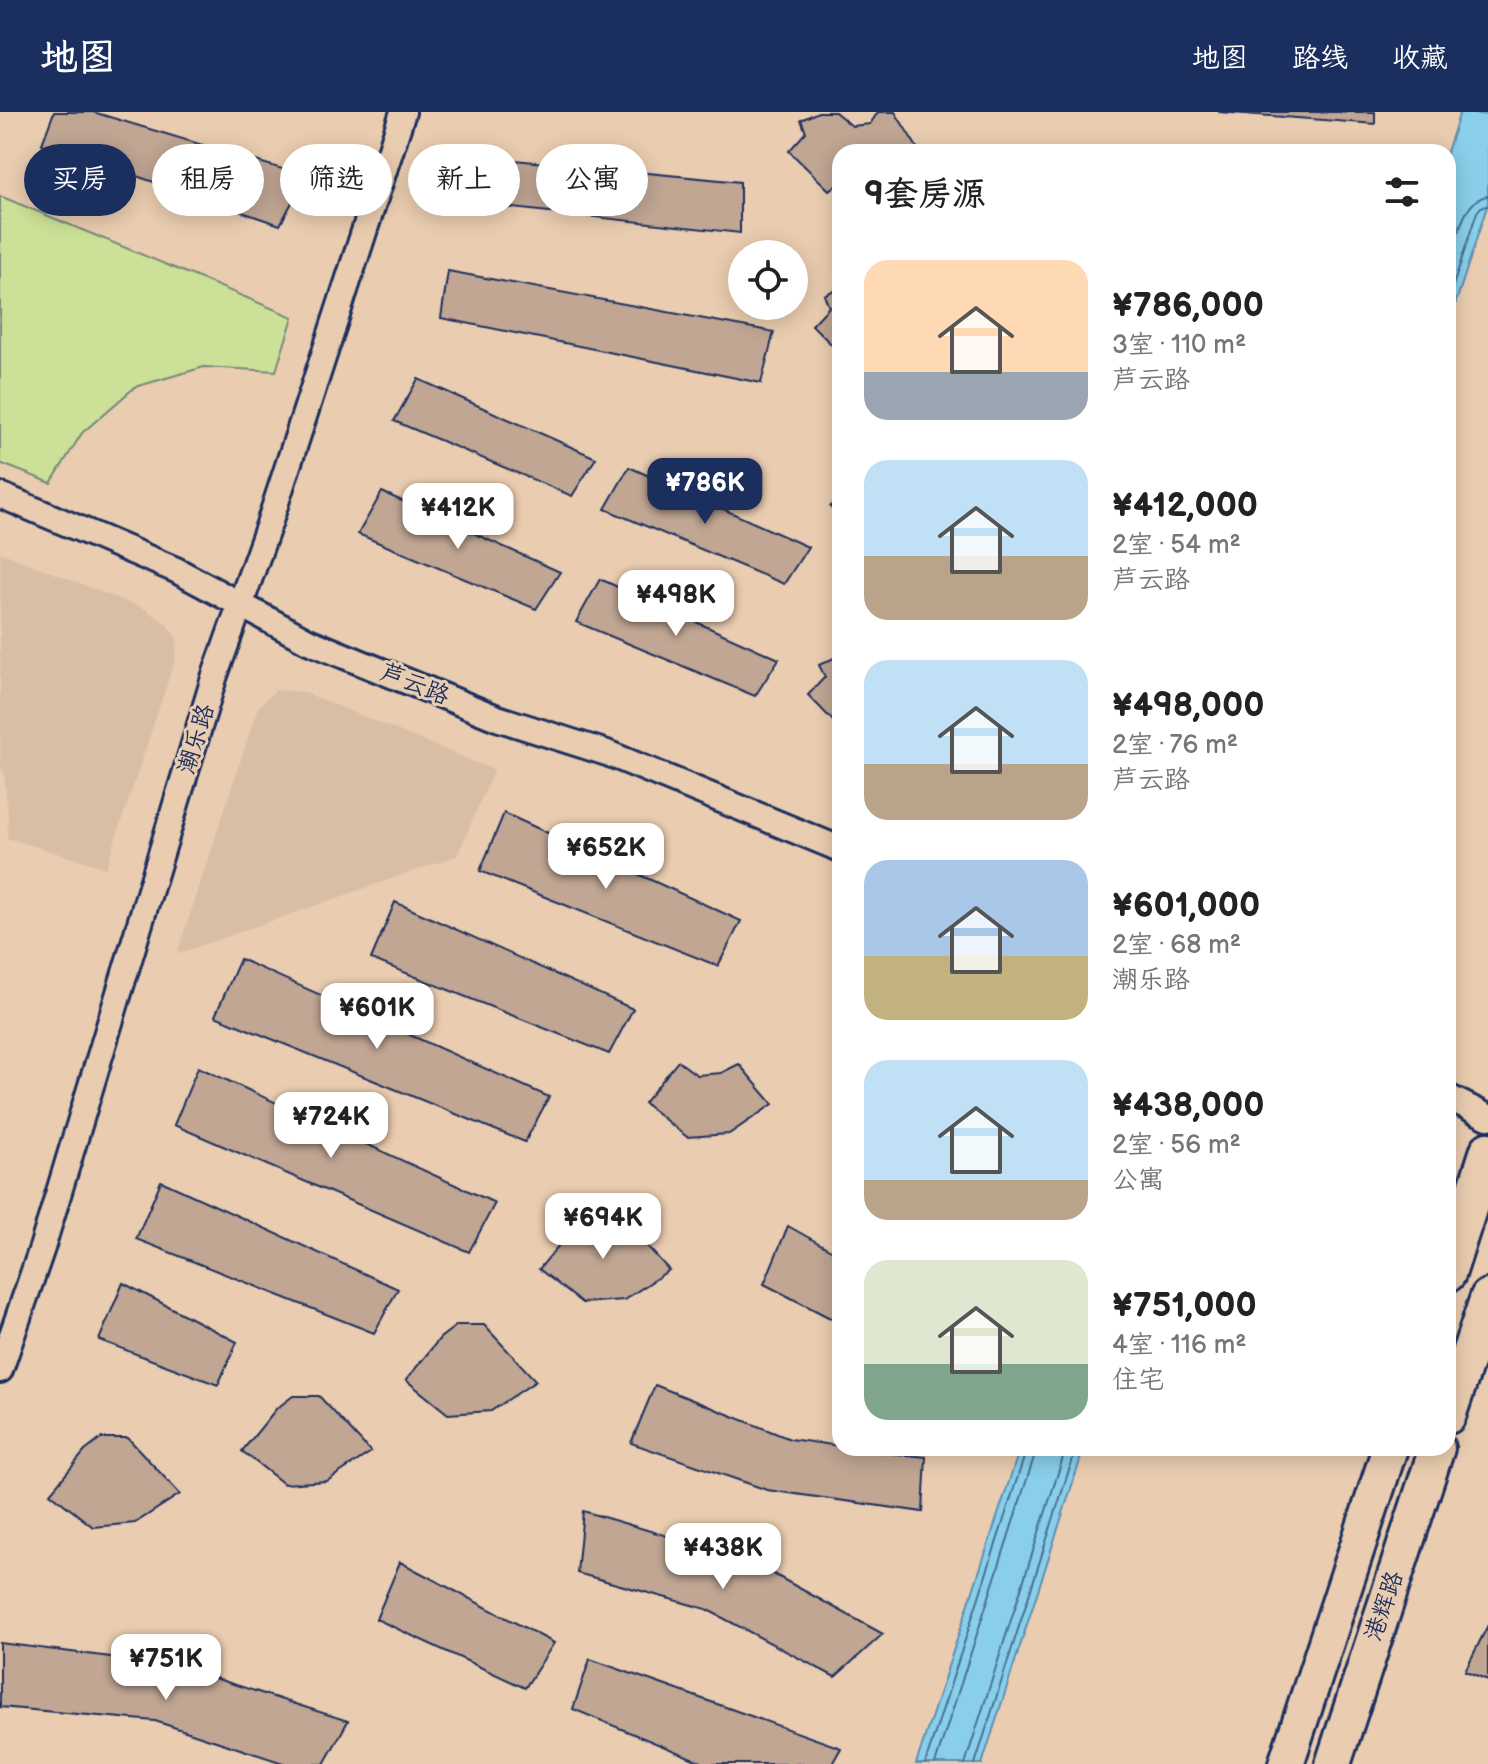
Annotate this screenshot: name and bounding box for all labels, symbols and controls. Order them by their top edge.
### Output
text: 地图 [40,36,116,81]
text: 地图 [1192,42,1248,75]
text: 路线 [1292,42,1348,75]
text: 收藏 [1392,42,1448,75]
chip: 买房 [24,144,136,216]
chip: 租房 [152,144,264,216]
chip: 筛选 [280,144,392,216]
chip: 新上 [408,144,520,216]
chip: 公寓 [536,144,648,216]
icon: filters [1380,170,1424,214]
text: 9套房源 [864,174,986,215]
map controls [728,240,808,320]
button: locate [728,240,808,320]
text: ¥786,000 [1112,285,1264,326]
icon: home [928,292,1024,388]
text: 3室 · 110 m² [1112,330,1246,361]
text: 芦云路 [1112,365,1190,396]
pin: ¥786K [649,458,761,526]
text: ¥786K [665,468,745,499]
pin: ¥412K [402,483,514,551]
text: ¥412,000 [1112,485,1258,526]
icon: home [928,492,1024,588]
text: ¥412K [421,493,495,524]
text: 2室 · 54 m² [1112,530,1241,561]
text: 芦云路 [1112,565,1190,596]
pin: ¥498K [620,570,732,638]
text: ¥498K [636,580,716,611]
street label: 芦云路 [376,657,454,711]
text: ¥498,000 [1112,685,1264,726]
icon: home [928,692,1024,788]
street label: 潮乐路 [172,700,220,778]
text: 2室 · 76 m² [1112,730,1238,761]
text: 芦云路 [1112,765,1190,796]
pin: ¥652K [550,823,662,891]
text: ¥652K [566,833,646,864]
text: ¥601,000 [1112,885,1260,926]
icon: home [928,892,1024,988]
text: 2室 · 68 m² [1112,930,1241,961]
text: 潮乐路 [1112,965,1190,996]
pin: ¥601K [321,983,433,1051]
text: ¥601K [339,993,415,1024]
text: ¥438,000 [1112,1085,1264,1126]
pin: ¥724K [275,1092,387,1160]
icon: home [928,1092,1024,1188]
text: ¥724K [292,1102,370,1133]
text: 2室 · 56 m² [1112,1130,1241,1161]
text: 公寓 [1112,1165,1164,1196]
pin: ¥694K [547,1193,659,1261]
text: ¥694K [563,1203,643,1234]
text: ¥751,000 [1112,1285,1257,1326]
icon: home [928,1292,1024,1388]
text: 4室 · 116 m² [1112,1330,1247,1361]
text: 住宅 [1112,1365,1164,1396]
pin: ¥438K [667,1523,779,1591]
text: ¥438K [683,1533,763,1564]
street label: 港辉路 [1359,1567,1409,1645]
pin: ¥751K [110,1634,222,1702]
text: ¥751K [129,1644,203,1675]

